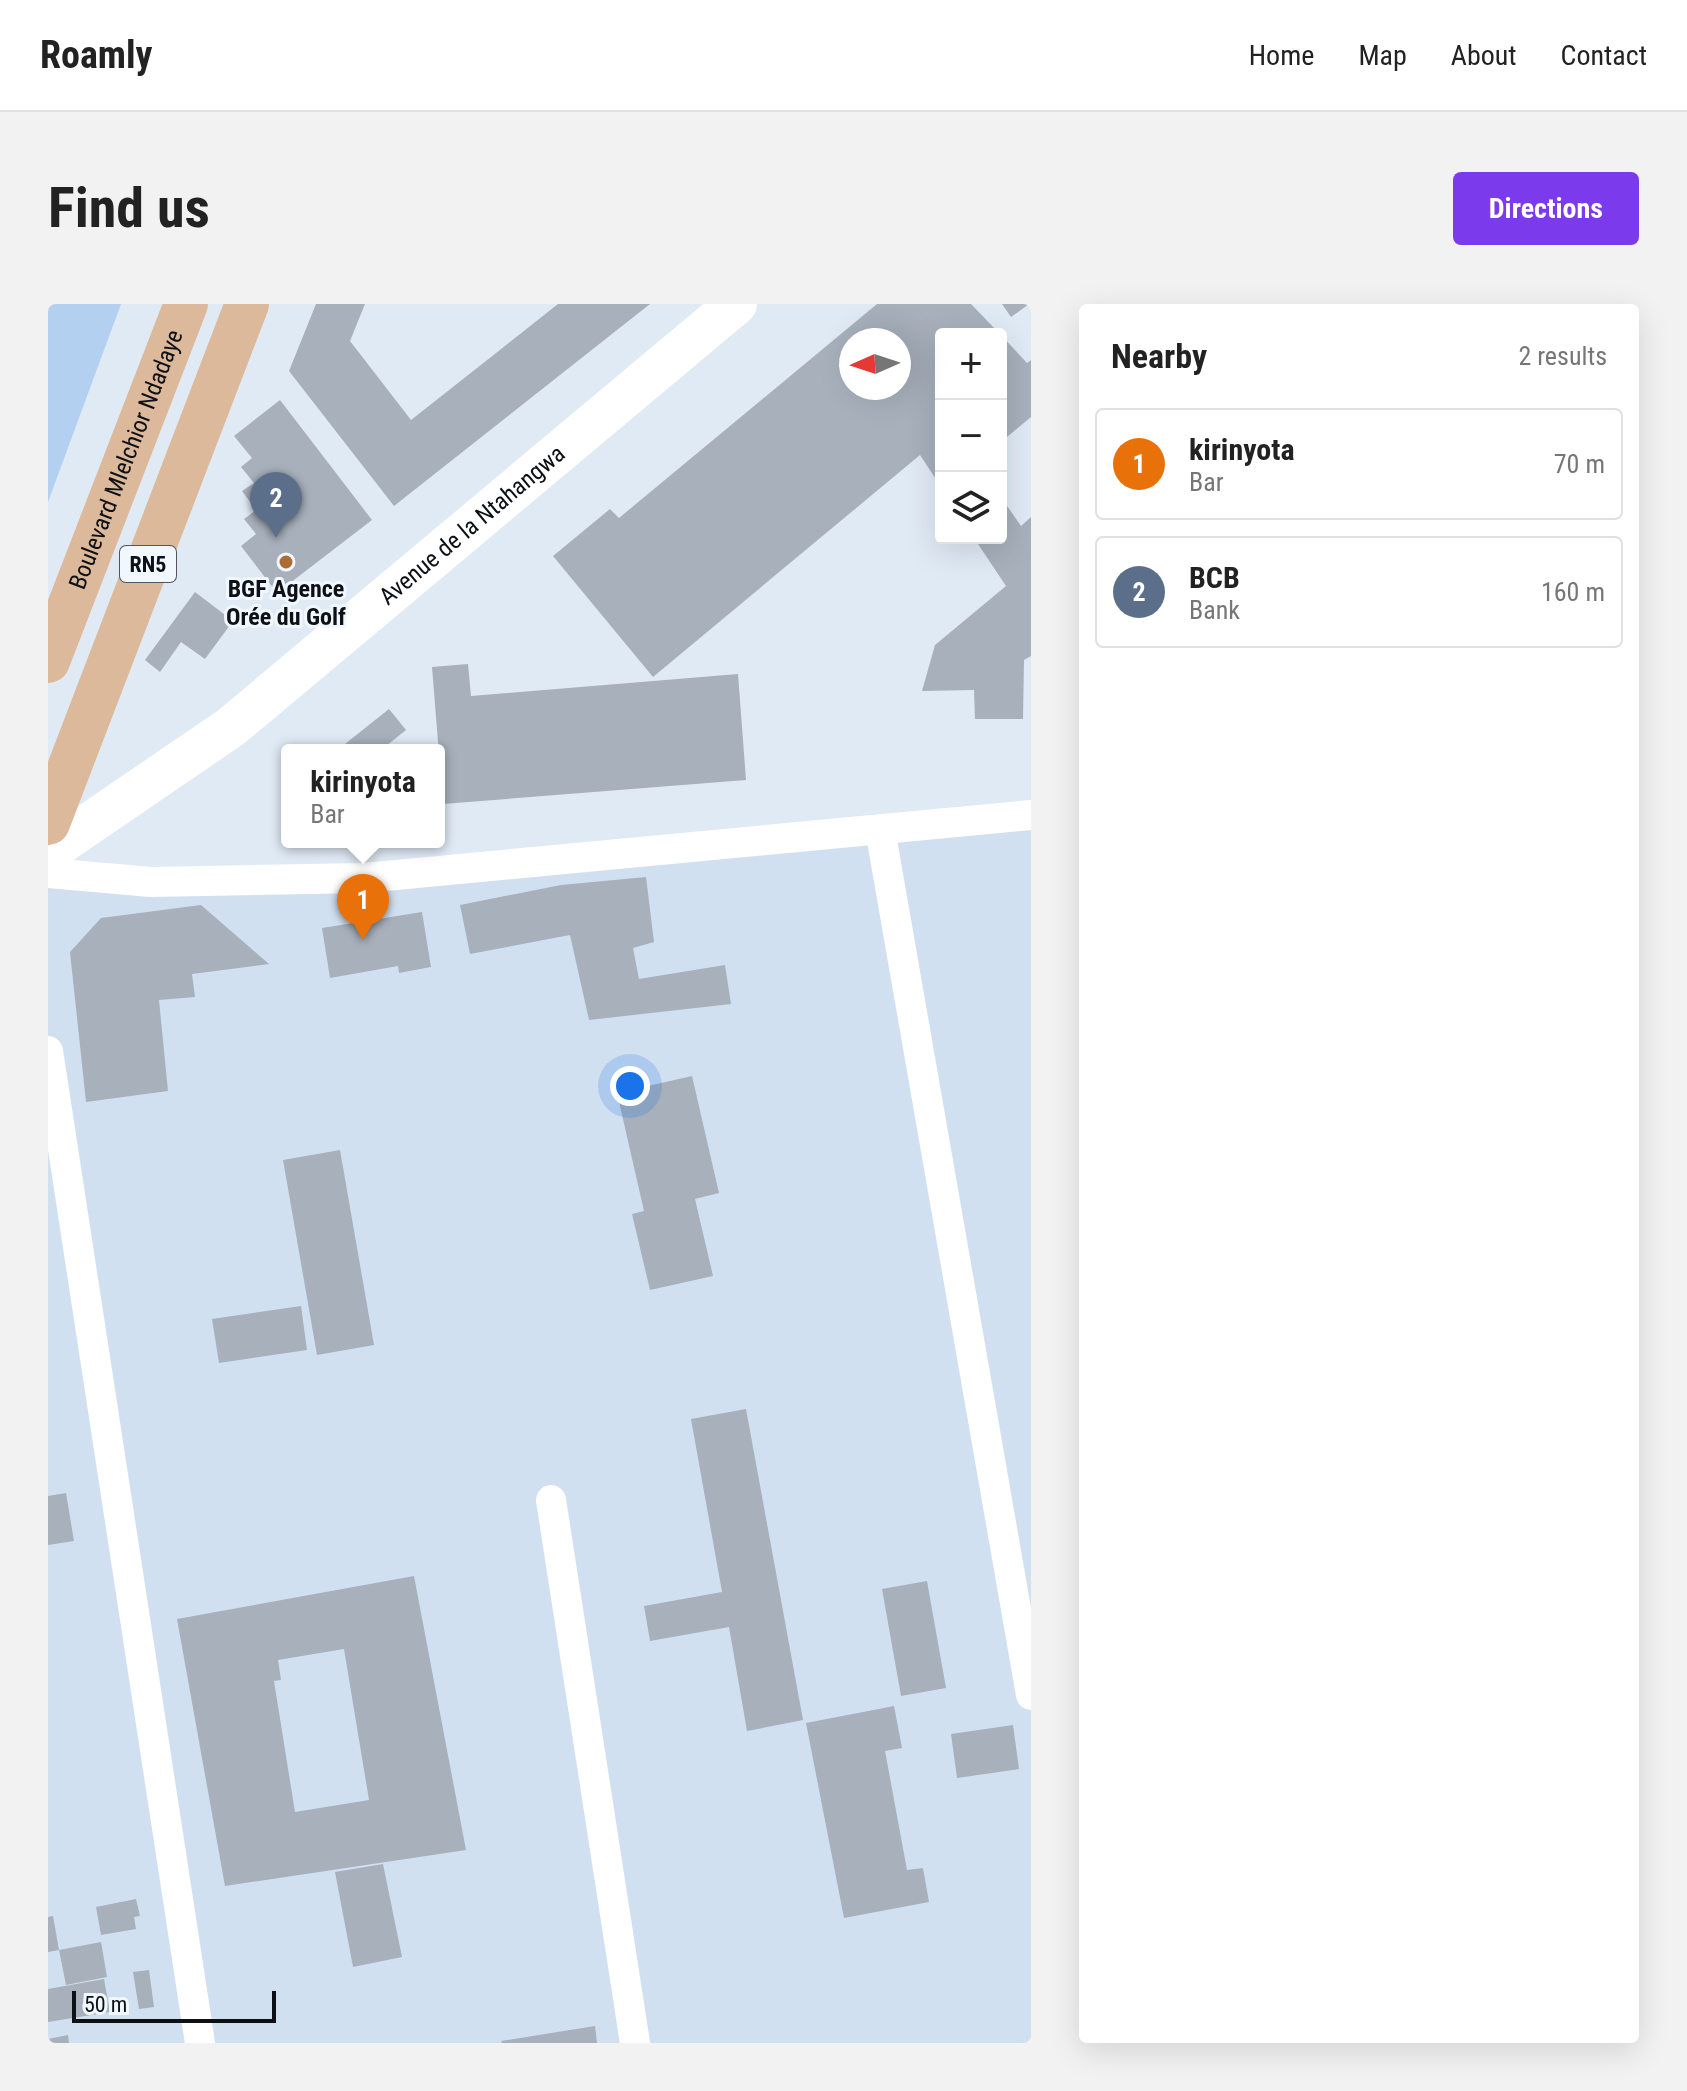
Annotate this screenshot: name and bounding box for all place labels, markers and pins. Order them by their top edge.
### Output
pin: 2 [250,472,302,538]
marker: BGF Agence Orée du Golf [277,553,295,571]
place label: BGF Agence Orée du Golf [226,575,346,631]
pin: 1 [337,874,389,940]

